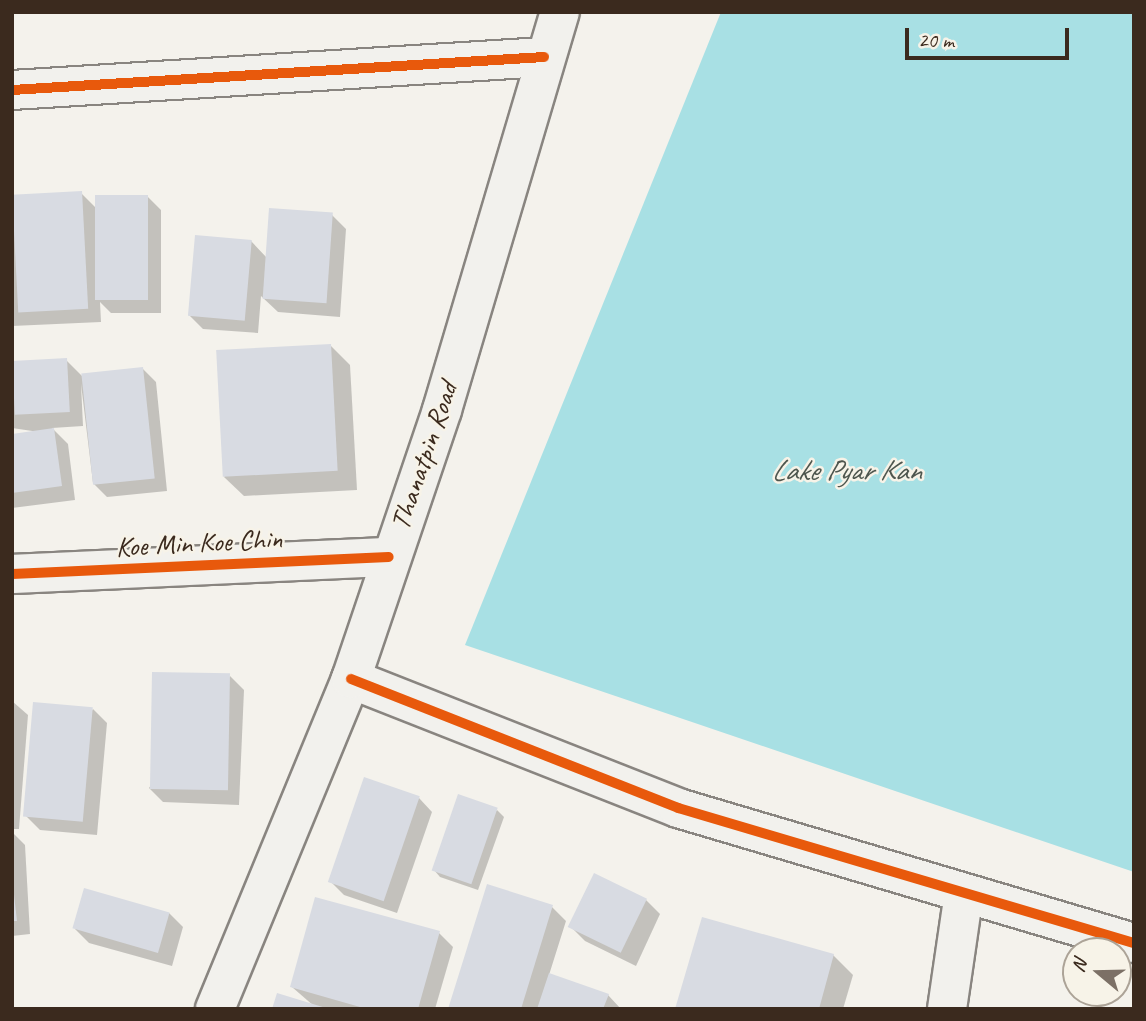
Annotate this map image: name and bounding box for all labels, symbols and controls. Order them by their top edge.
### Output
scale bar [908,14,1072,58]
text: 20 m [918,27,954,53]
street label: Thanatpin Road [383,378,465,534]
water label: Lake Pyar Kan [771,452,921,488]
street label: Koe Min Koe Chin [115,522,283,564]
north arrow [1062,937,1132,1007]
text: N [1066,956,1092,975]

